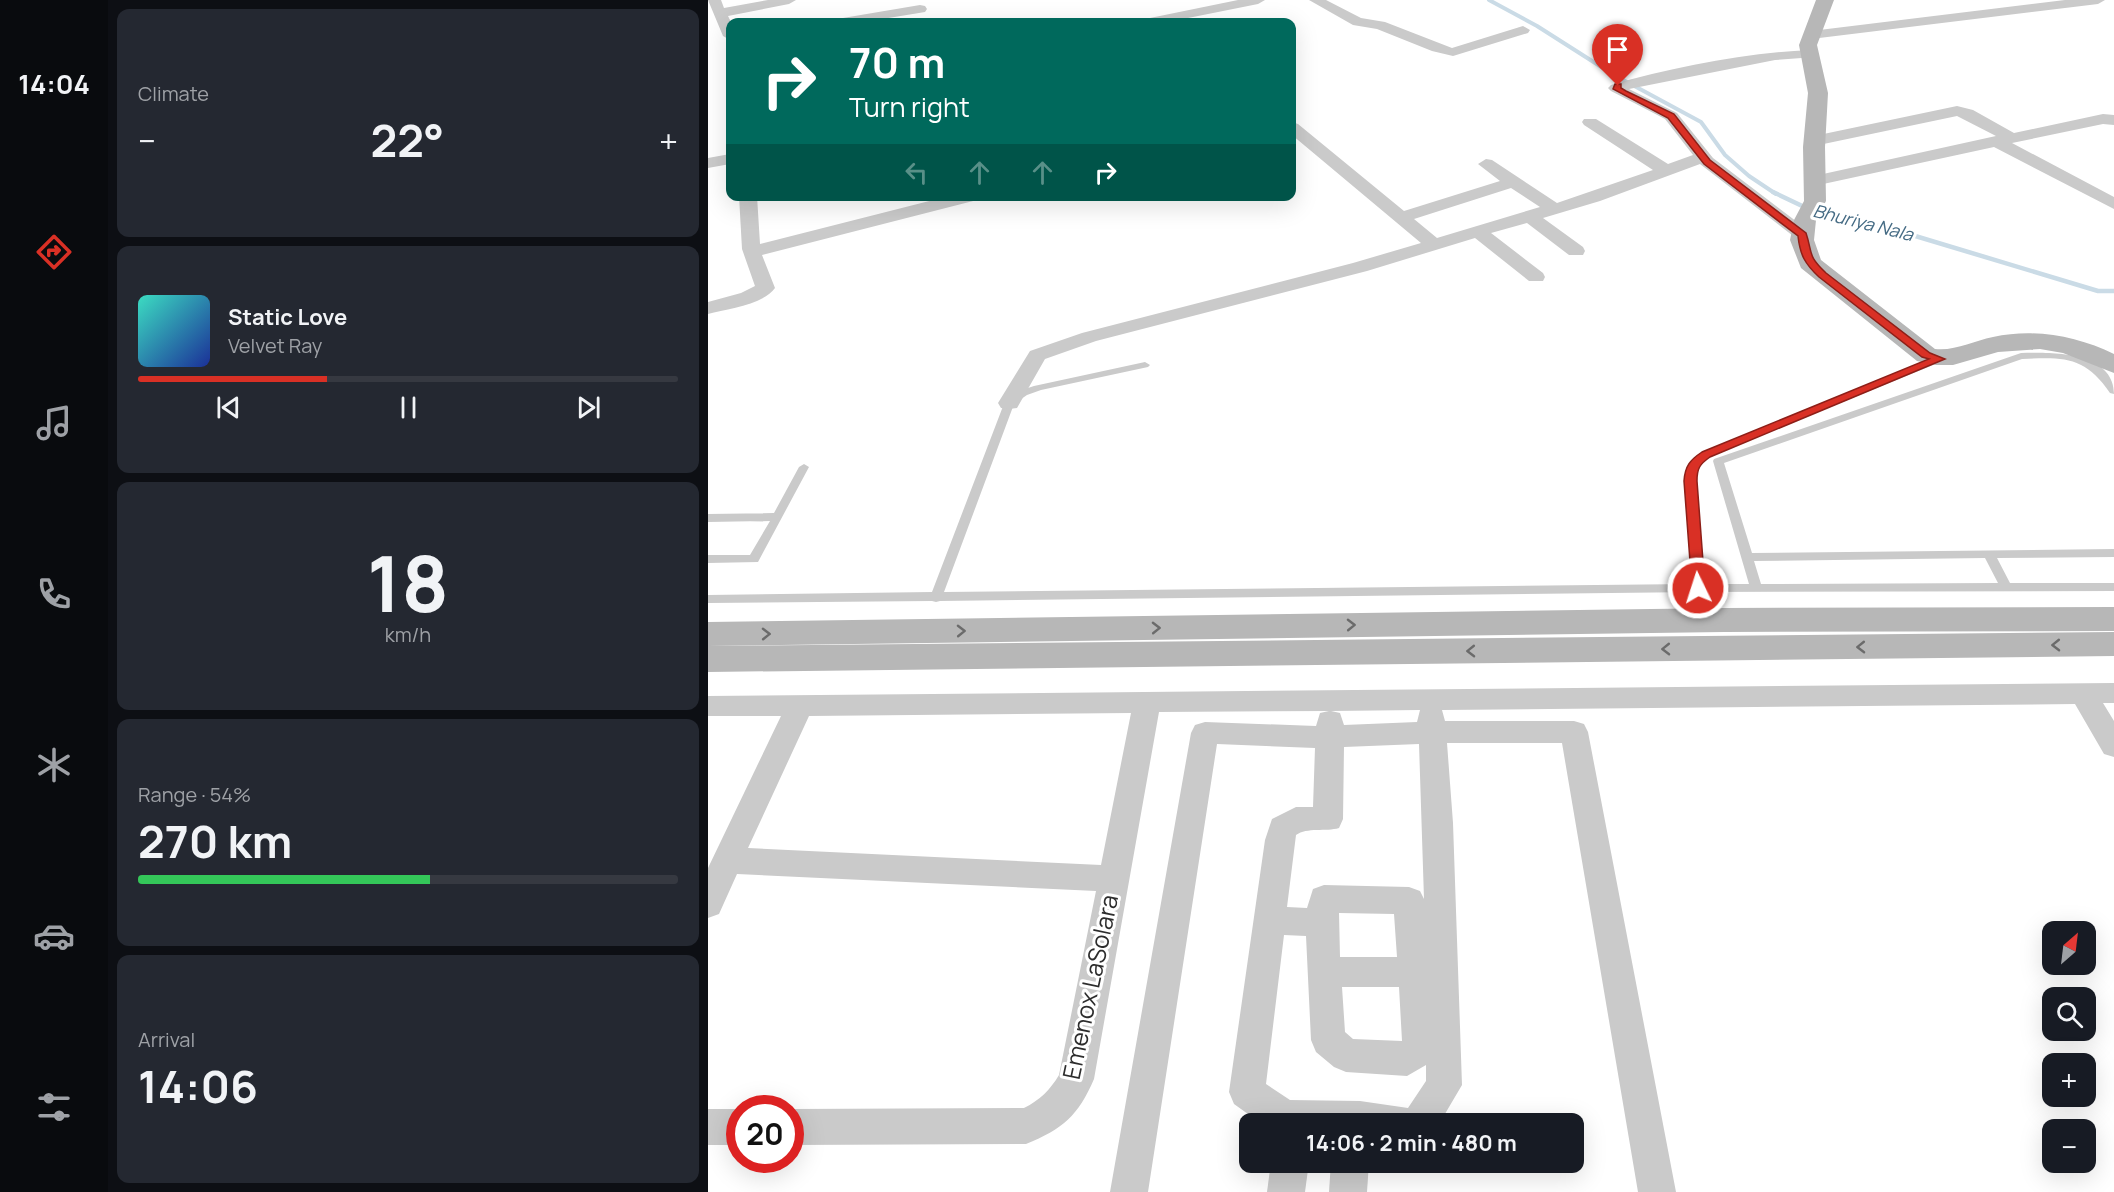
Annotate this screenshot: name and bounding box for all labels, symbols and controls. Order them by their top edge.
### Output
pin [1592,24,1643,86]
text: 70 m [849,33,945,91]
icon: arrive [1601,33,1634,66]
icon: right [750,42,828,120]
text: 14:04 [18,65,90,102]
text: Climate [138,80,209,107]
text: Turn right [849,88,970,125]
text: 22° [370,109,444,171]
text: − [138,118,156,163]
text: + [659,118,678,163]
icon: left [900,156,933,189]
icon: ahead [963,156,996,189]
icon: ahead [1026,156,1059,189]
icon: right [1089,156,1122,189]
water label: Bhuriya Nala [1811,198,1917,246]
icon: directions [33,231,75,273]
text: Static Love [228,302,347,332]
text: Velvet Ray [228,332,322,359]
icon: previous [212,391,245,424]
icon: pause [392,391,425,424]
icon: next [572,391,605,424]
icon: music [33,402,75,444]
text: 18 [367,529,449,635]
position arrow [1666,556,1730,620]
icon: phone [33,573,75,615]
one-way arrow [1347,619,1356,632]
text: km/h [385,621,431,648]
one-way arrow [1152,622,1161,634]
one-way arrow [957,625,966,637]
one-way arrow [762,628,771,640]
one-way arrow [2051,638,2060,651]
one-way arrow [1856,640,1865,653]
one-way arrow [1661,643,1670,655]
one-way arrow [1466,645,1475,657]
icon: climate [33,744,75,786]
text: Range · 54% [138,781,251,808]
text: 270 km [138,810,292,872]
street label: Emenox LaSolara [1054,891,1125,1082]
icon: car [33,915,75,957]
north arrow [2042,921,2096,975]
map controls [2042,921,2096,1173]
button: search [2042,987,2096,1041]
text: Arrival [138,1026,195,1053]
button: + [2042,1053,2096,1107]
text: 14:06 [138,1055,258,1117]
icon: filters [33,1086,75,1128]
speed limit sign: 20 [726,1095,804,1173]
button: − [2042,1119,2096,1173]
text: 14:06 · 2 min · 480 m [1306,1128,1517,1158]

